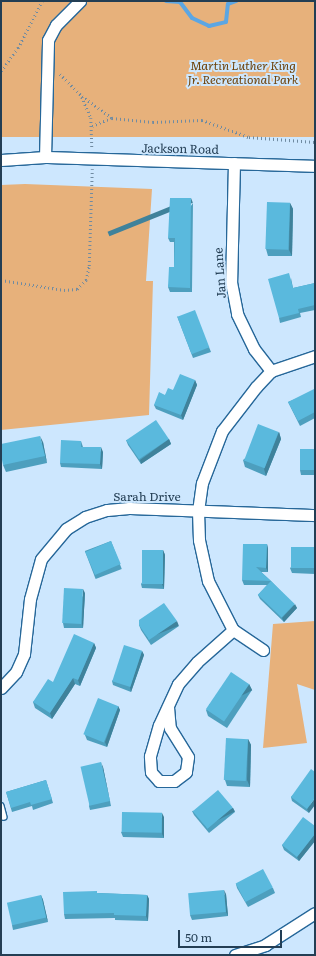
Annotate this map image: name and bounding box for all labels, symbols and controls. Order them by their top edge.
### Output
park label: Martin Luther King Jr. Recreational Park [188,59,298,87]
street label: Jackson Road [141,141,219,157]
street label: Jan Lane [211,247,229,299]
street label: Sarah Drive [113,490,181,504]
scale bar [180,922,284,948]
text: 50 m [185,928,212,946]

